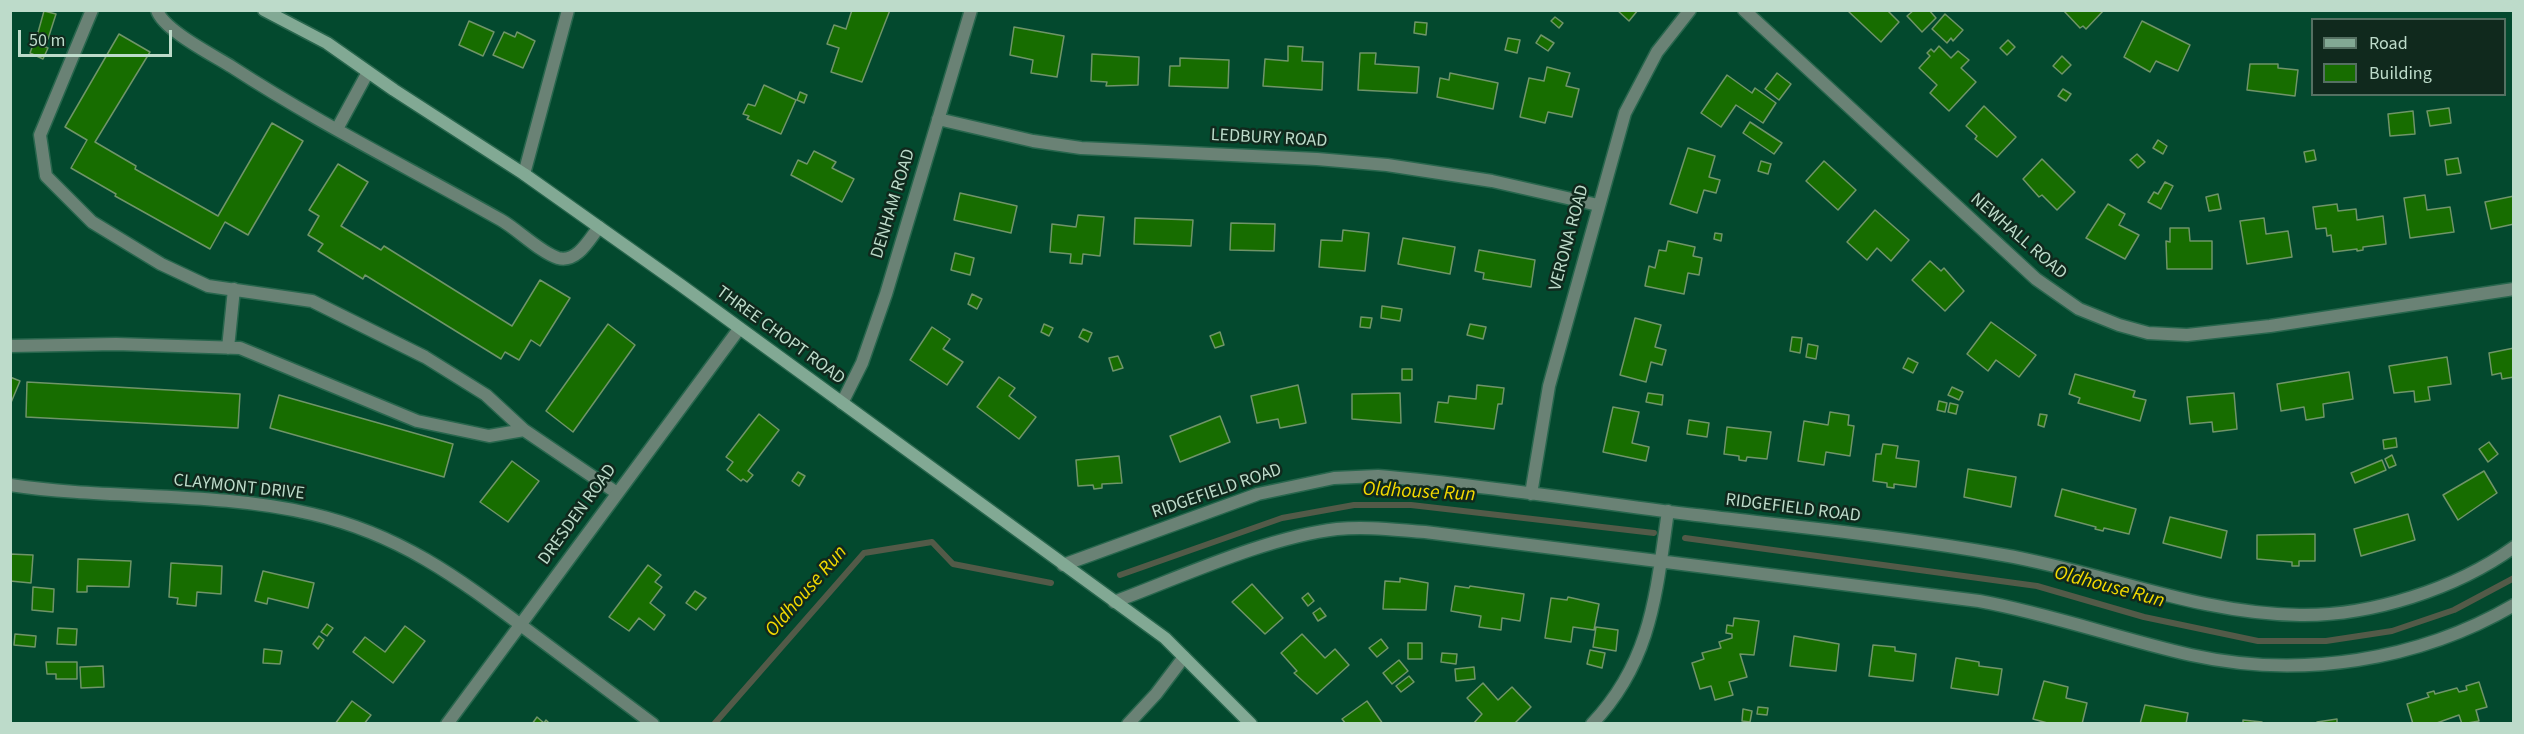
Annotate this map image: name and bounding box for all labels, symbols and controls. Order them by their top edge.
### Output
scale bar [21,18,176,56]
legend [2311,18,2506,96]
text: 50 m [29,28,65,53]
text: Road [2369,31,2408,56]
text: Building [2369,61,2432,86]
street label: LEDBURY ROAD [1210,125,1328,153]
street label: DENHAM ROAD [867,147,921,261]
street label: VERONA ROAD [1545,183,1595,293]
street label: NEWHALL ROAD [1965,189,2071,285]
street label: THREE CHOPT ROAD [711,282,849,390]
street label: DRESDEN ROAD [534,460,622,570]
street label: RIDGEFIELD ROAD [1149,460,1285,524]
street label: CLAYMONT DRIVE [172,470,306,506]
water label: Oldhouse Run [1362,478,1476,508]
street label: RIDGEFIELD ROAD [1724,490,1862,528]
water label: Oldhouse Run [761,541,853,643]
water label: Oldhouse Run [2051,562,2167,614]

